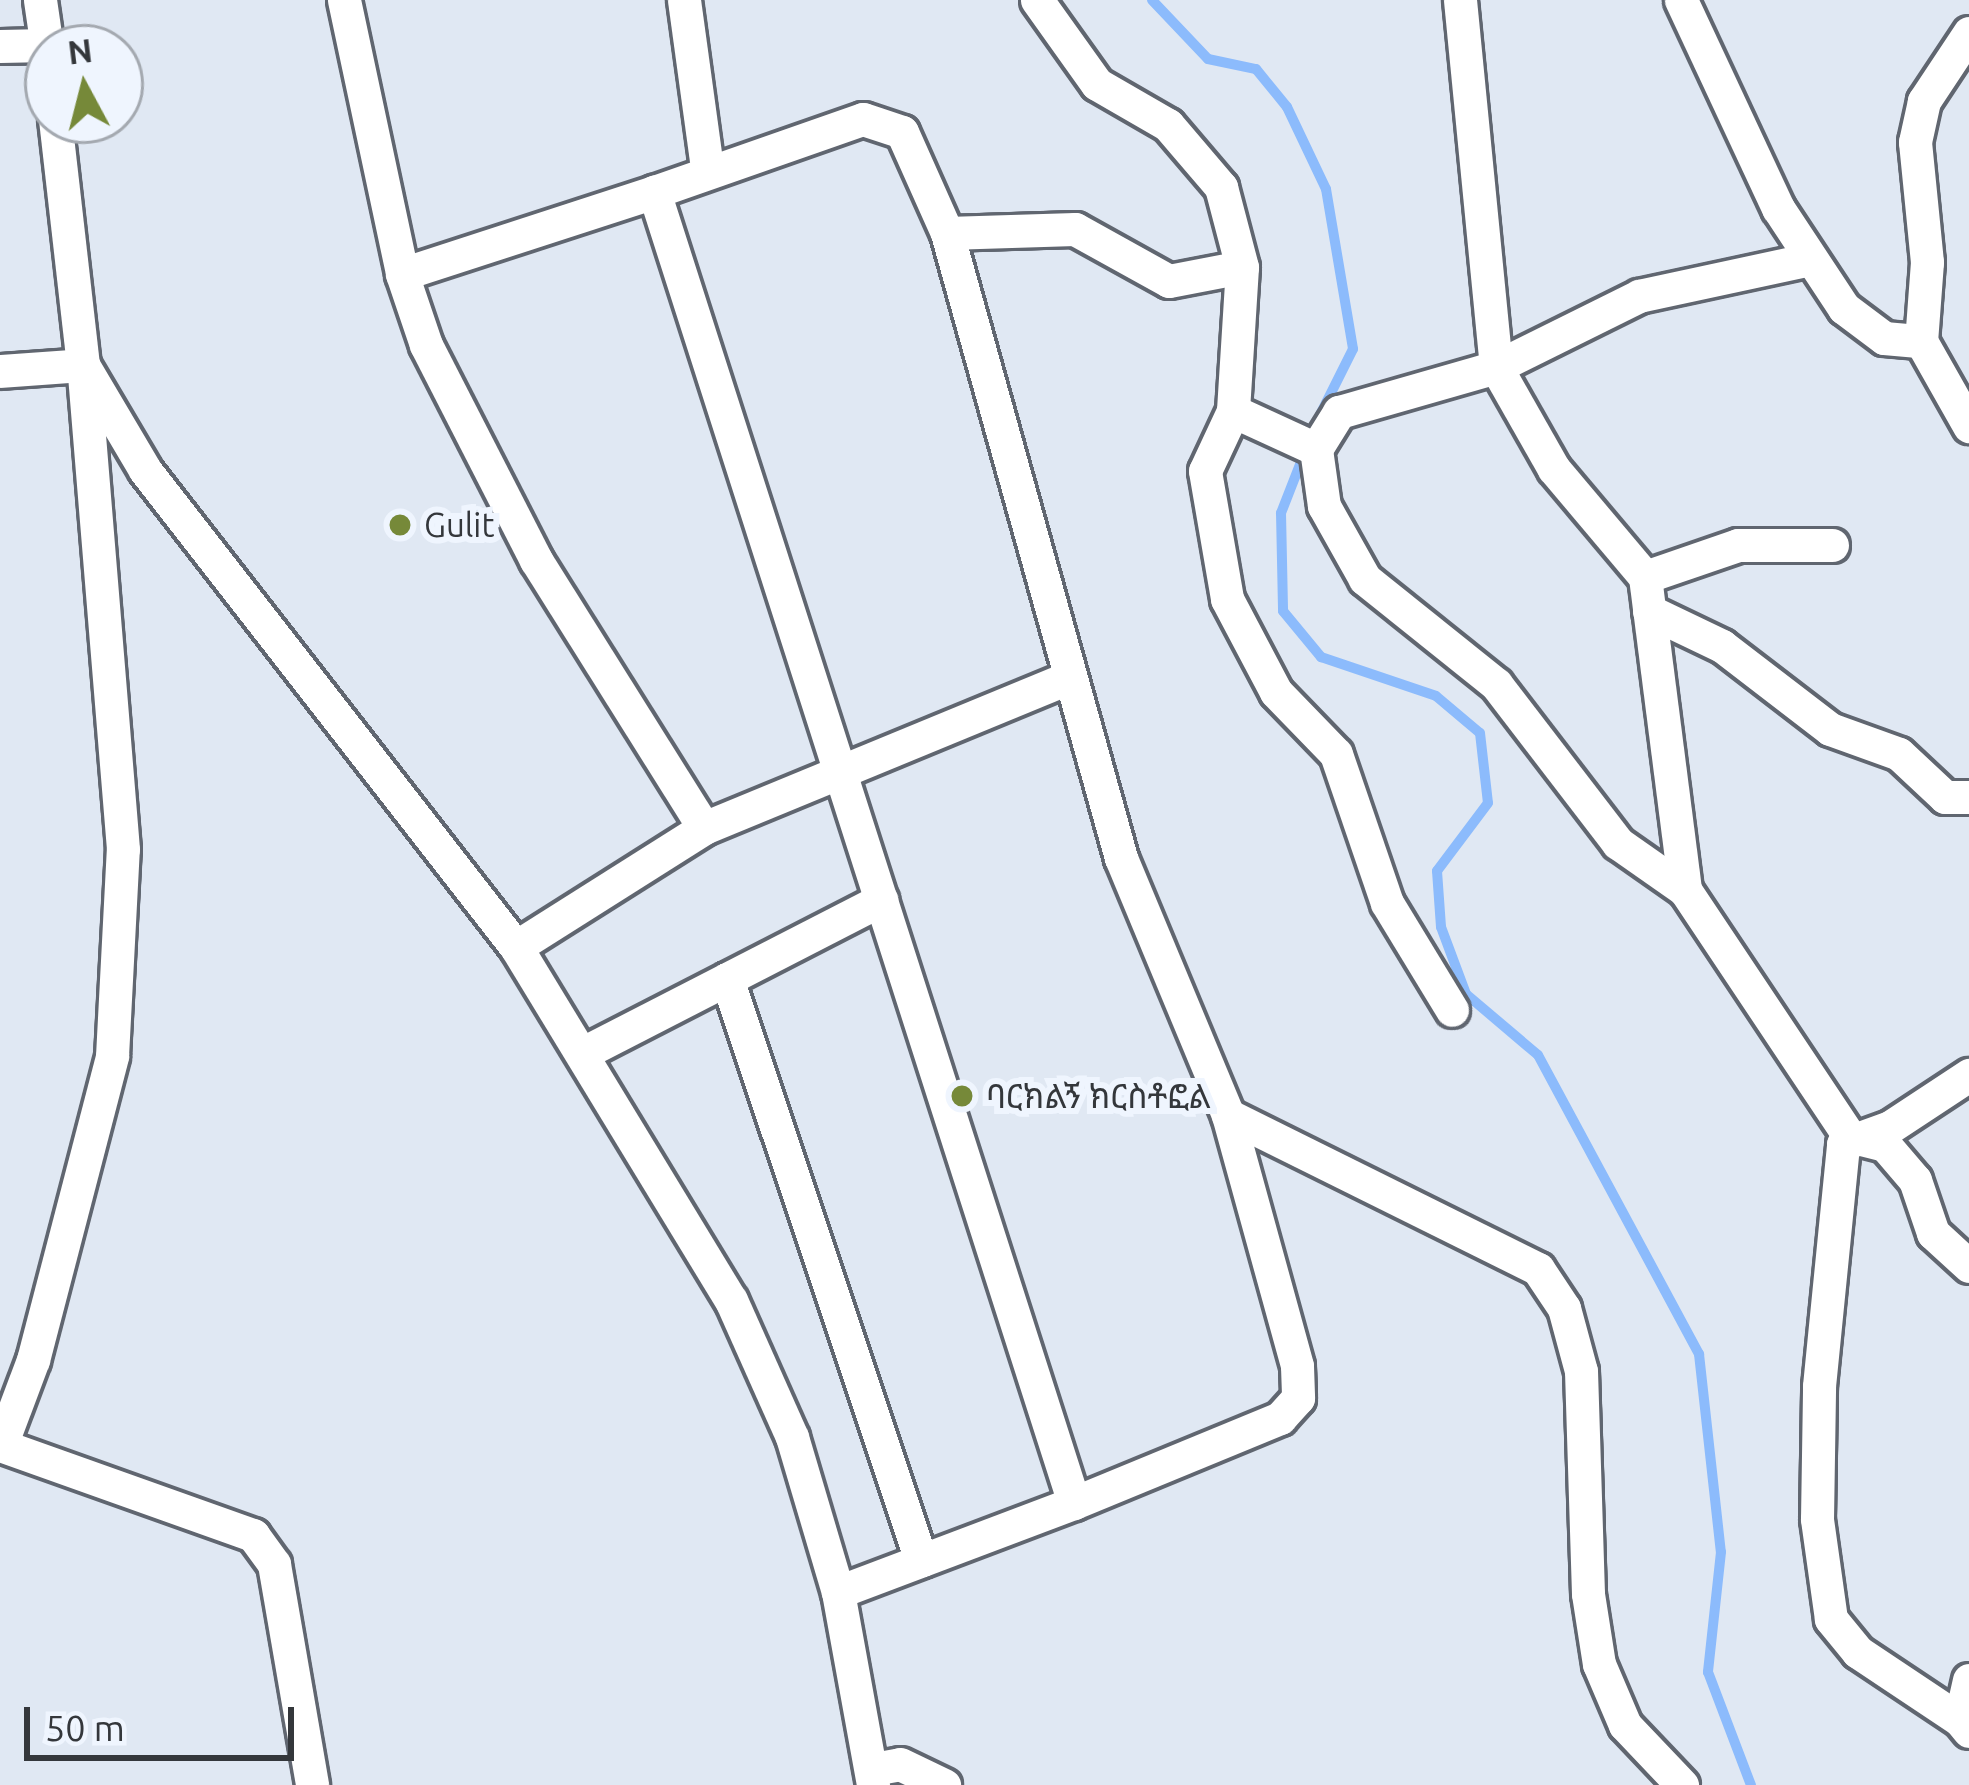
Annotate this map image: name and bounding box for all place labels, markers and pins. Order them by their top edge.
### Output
place label: Gulit [424,505,494,545]
marker: Gulit [387,512,413,538]
place label: ባርክልኝ ክርስቶፎል [986,1076,1211,1116]
marker: ባርክልኝ ክርስቶፎል [949,1083,975,1109]

